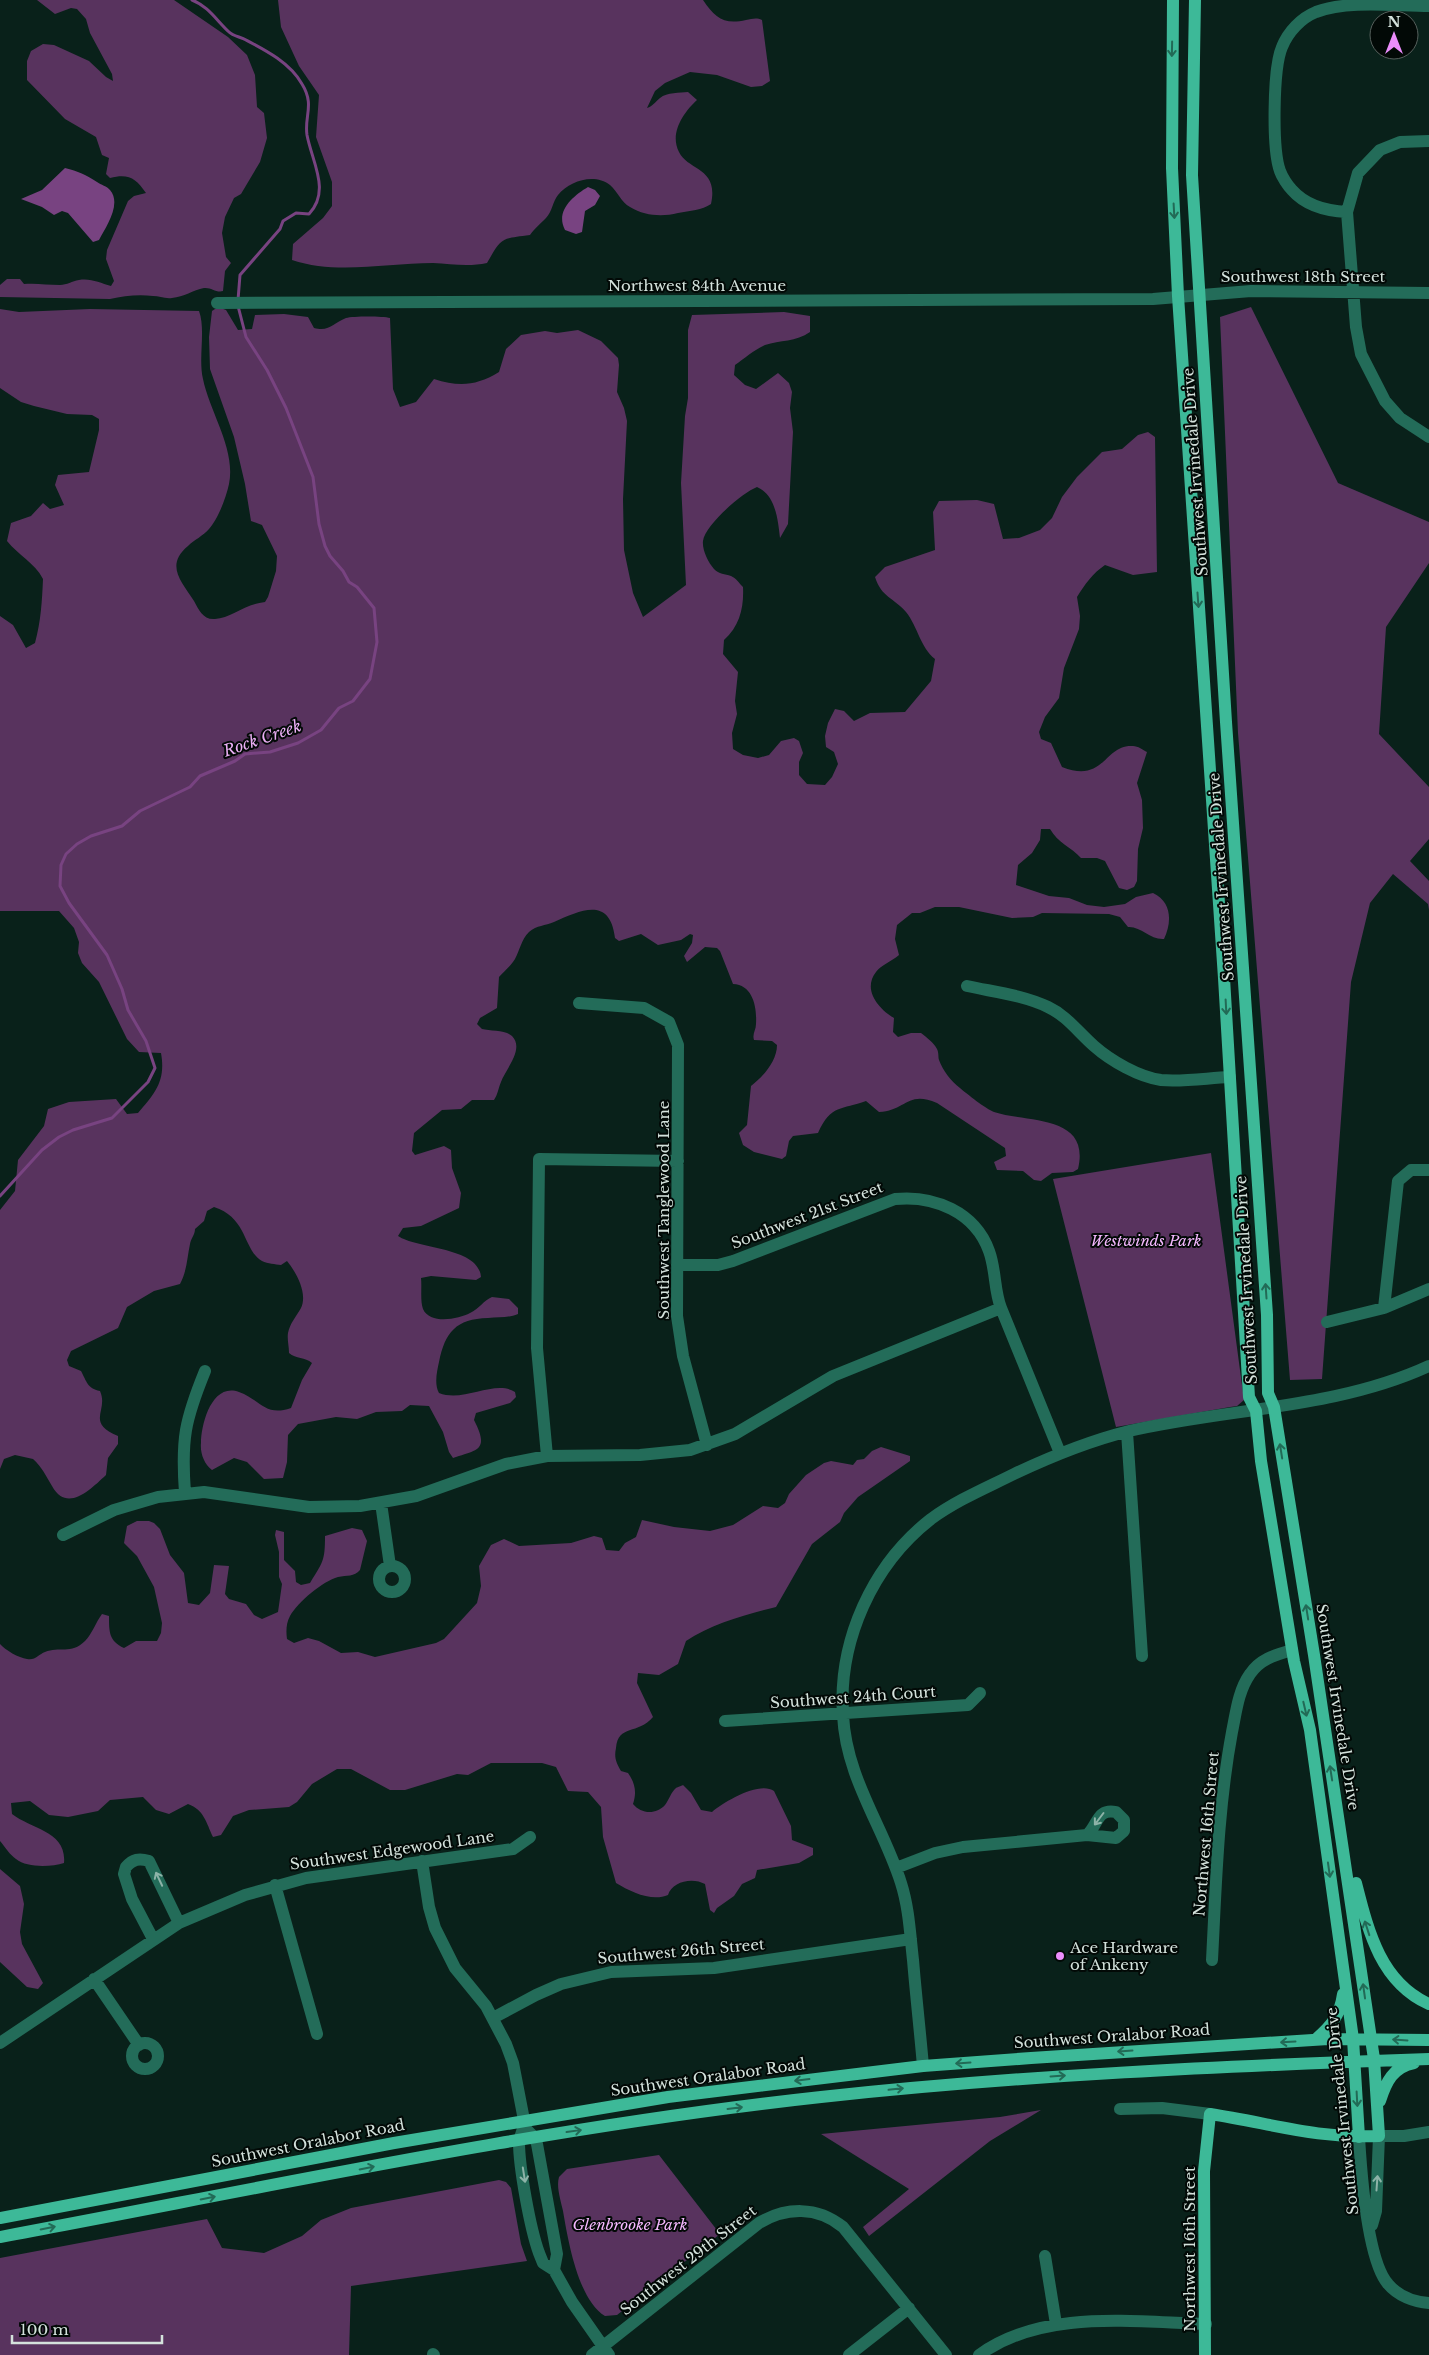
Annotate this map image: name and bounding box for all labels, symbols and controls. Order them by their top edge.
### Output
north arrow [1369,10,1419,60]
text: N [1387,13,1401,31]
one-way arrow [1167,40,1177,56]
one-way arrow [1170,203,1179,219]
street label: Southwest 18th Street [1221,267,1385,286]
street label: Northwest 84th Avenue [608,276,786,295]
street label: Southwest Irvinedale Drive [1178,367,1212,577]
one-way arrow [1193,592,1202,608]
water label: Rock Creek [219,715,304,761]
street label: Southwest Irvinedale Drive [1204,772,1238,982]
one-way arrow [1221,999,1230,1015]
street label: Southwest Tanglewood Lane [654,1101,673,1319]
street label: Southwest Irvinedale Drive [1231,1175,1261,1385]
street label: Southwest 21st Street [728,1177,886,1253]
park label: Westwinds Park [1091,1231,1201,1250]
one-way arrow [1261,1283,1270,1299]
one-way arrow [1275,1444,1285,1460]
street label: Southwest Irvinedale Drive [1312,1602,1364,1812]
one-way arrow [1302,1604,1312,1620]
street label: Southwest 24th Court [769,1682,937,1712]
one-way arrow [1301,1700,1310,1716]
street label: Northwest 16th Street [1189,1750,1223,1917]
one-way arrow [1325,1765,1335,1781]
one-way arrow [1094,1812,1104,1826]
street label: Southwest Edgewood Lane [289,1826,495,1874]
one-way arrow [1324,1861,1334,1877]
one-way arrow [153,1872,163,1887]
one-way arrow [1362,1920,1372,1936]
street label: Southwest 26th Street [597,1934,766,1968]
place label: Ace Hardware of Ankeny [1069,1938,1178,1974]
marker: Ace Hardware of Ankeny [1054,1950,1066,1962]
one-way arrow [1359,1983,1369,1999]
street label: Southwest Irvinedale Drive [1322,2006,1362,2216]
street label: Southwest Oralabor Road [1013,2020,1211,2052]
one-way arrow [1392,2036,1408,2045]
one-way arrow [1280,2037,1296,2046]
one-way arrow [1118,2047,1134,2056]
street label: Southwest Oralabor Road [609,2054,807,2100]
one-way arrow [955,2058,971,2068]
one-way arrow [1050,2072,1066,2081]
one-way arrow [794,2075,810,2085]
one-way arrow [888,2084,904,2094]
one-way arrow [1352,2090,1362,2106]
one-way arrow [727,2103,743,2113]
street label: Southwest Oralabor Road [210,2115,406,2171]
one-way arrow [566,2126,582,2136]
one-way arrow [359,2163,375,2173]
street label: Northwest 16th Street [1180,2166,1199,2332]
one-way arrow [519,2167,529,2183]
one-way arrow [1373,2175,1382,2191]
one-way arrow [199,2193,215,2203]
street label: Southwest 29th Street [616,2201,760,2319]
park label: Glenbrooke Park [573,2215,687,2234]
one-way arrow [40,2223,56,2233]
scale bar [12,2312,162,2344]
text: 100 m [20,2320,69,2339]

